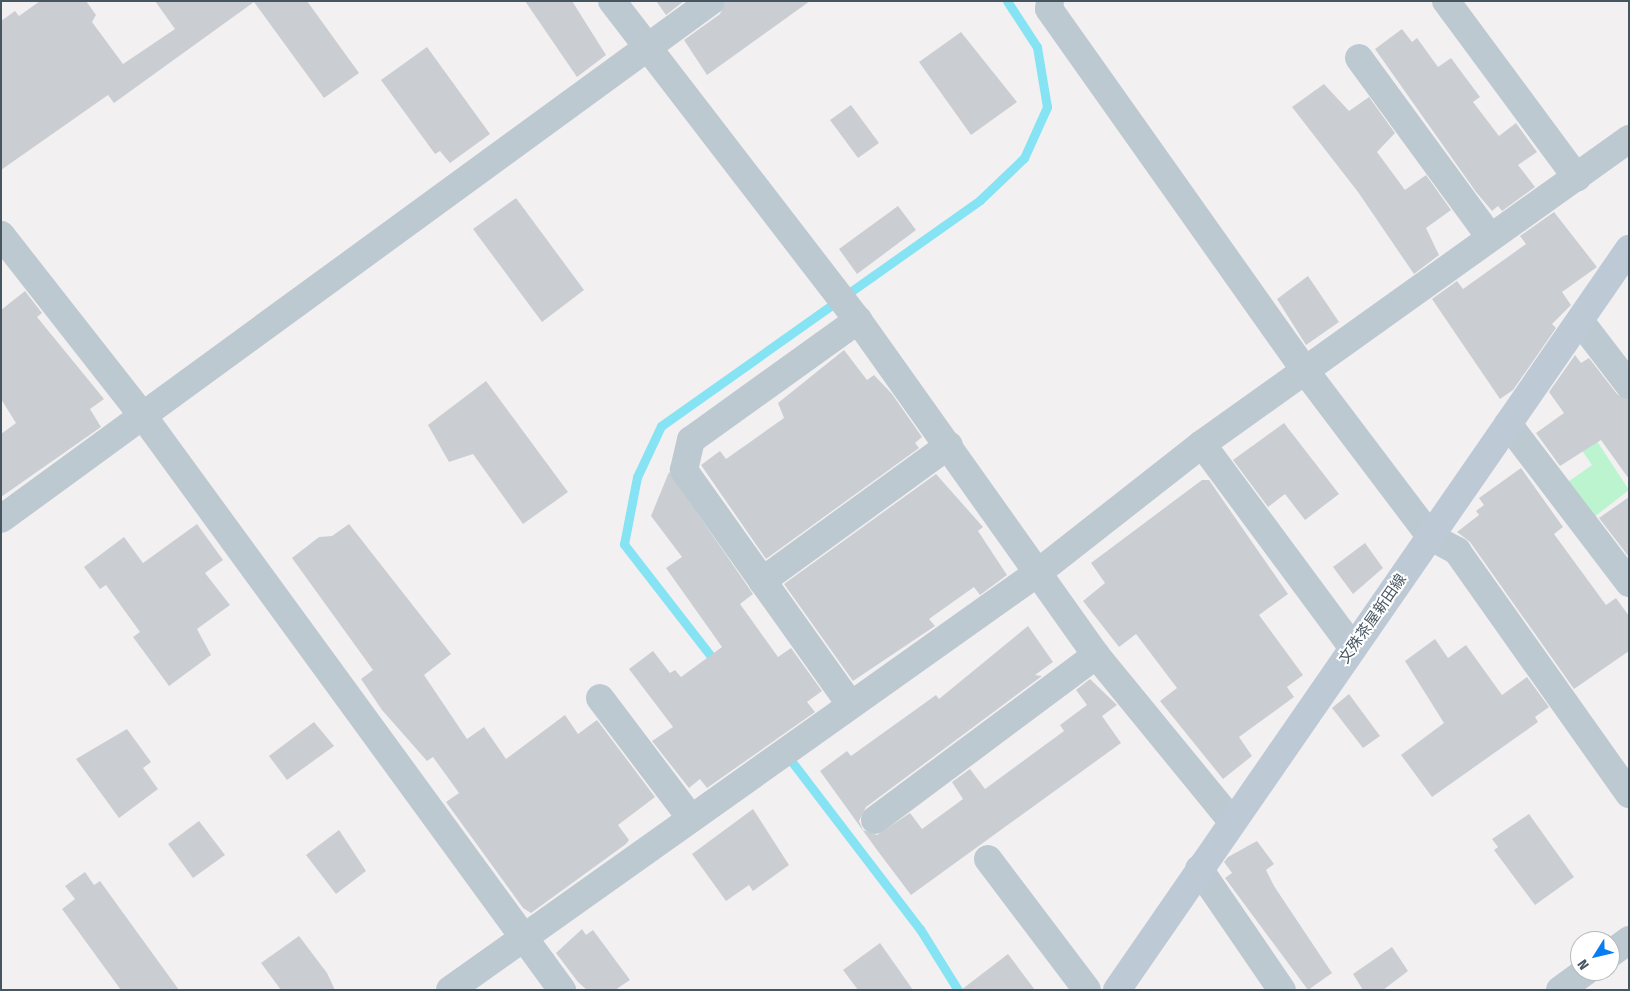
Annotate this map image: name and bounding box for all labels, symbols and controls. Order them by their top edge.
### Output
street label: 文殊茶屋新田線 [1336,571,1410,667]
north arrow [1570,931,1620,981]
text: N [1574,956,1593,973]

